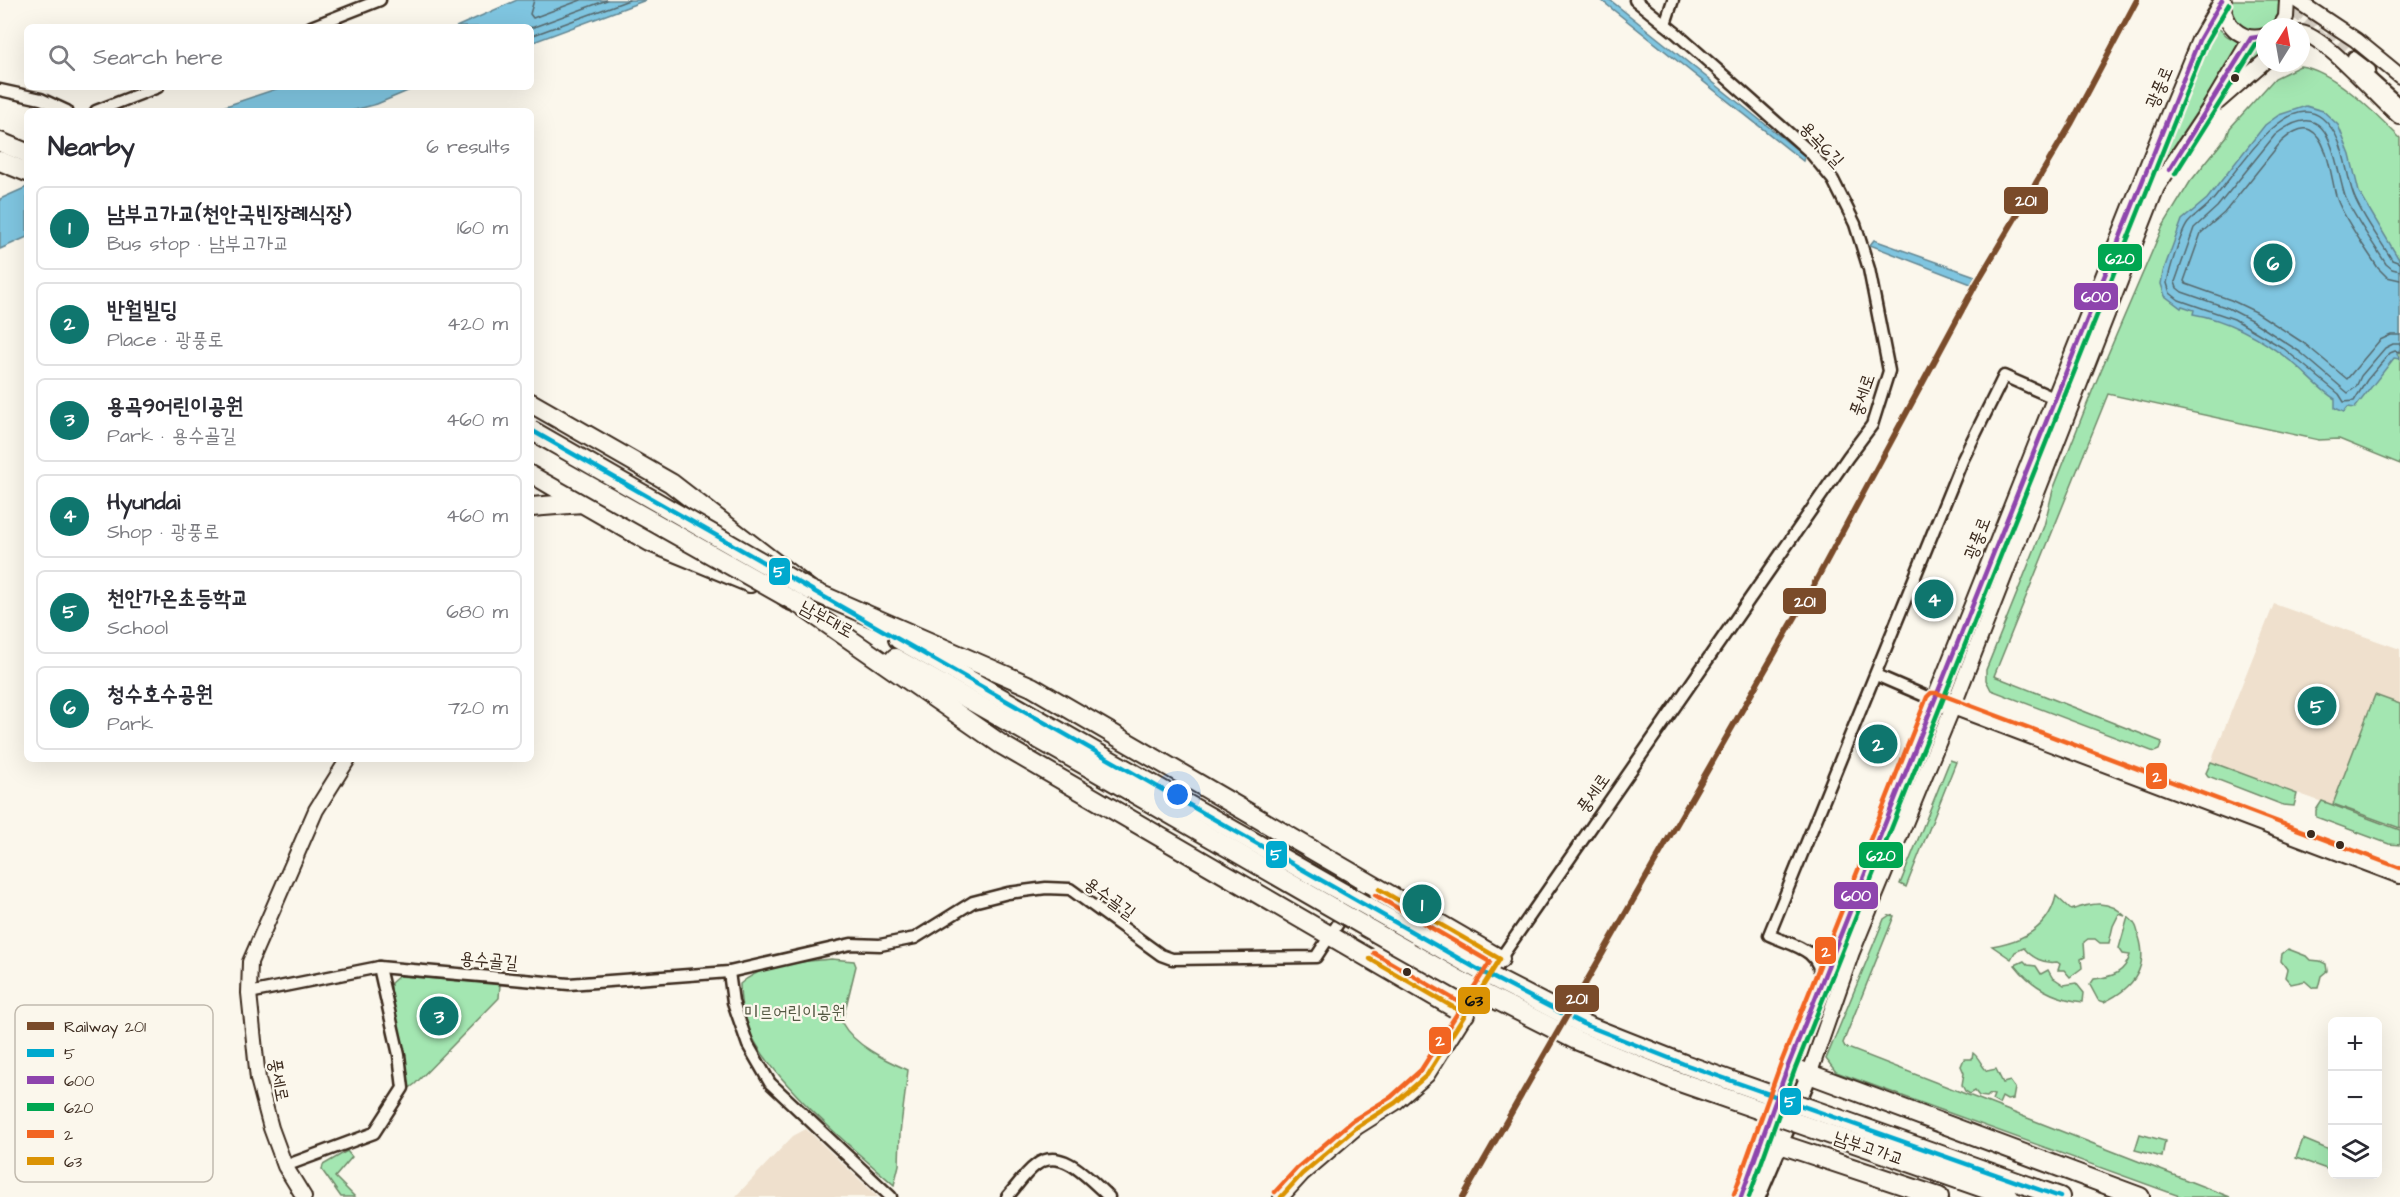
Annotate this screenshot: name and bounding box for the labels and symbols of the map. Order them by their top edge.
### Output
north arrow [2256,18,2310,72]
street label: 광풍로 [2139,62,2179,112]
unlabelled marker [2229,72,2241,84]
street label: 용곡6길 [1794,116,1850,173]
line badge: 201 [2003,186,2049,215]
text: 201 [2014,190,2038,212]
pin: 6 [2254,240,2292,286]
line badge: 620 [2097,243,2143,272]
text: 620 [2105,248,2135,270]
line badge: 600 [2073,282,2119,311]
text: 600 [2081,286,2111,308]
street label: 풍세로 [1844,371,1881,420]
street label: 광풍로 [1958,513,1997,563]
line badge: 5 [768,557,791,586]
text: 5 [773,561,785,583]
pin: 4 [1914,576,1954,622]
line badge: 201 [1782,587,1827,615]
text: 201 [1793,591,1817,613]
street label: 남부대로 [795,594,858,644]
pin: 5 [2298,684,2336,728]
pin: 2 [1858,722,1898,766]
line badge: 2 [2145,762,2168,790]
text: 2 [2151,766,2162,788]
street label: 풍세로 [1571,768,1616,818]
your location [1163,780,1192,809]
unlabelled marker [2305,828,2317,840]
unlabelled marker [2334,839,2346,851]
line badge: 5 [1265,840,1288,869]
line badge: 620 [1858,841,1904,869]
text: 5 [1270,844,1282,866]
text: 620 [1866,845,1896,867]
street label: 용수골길 [1079,871,1141,926]
line badge: 600 [1833,881,1879,910]
pin: 1 [1402,882,1442,926]
text: 600 [1841,885,1871,907]
line badge: 2 [1814,936,1837,965]
text: 2 [1820,941,1831,963]
street label: 용수골길 [459,946,519,976]
unlabelled marker [1401,966,1413,978]
line badge: 201 [1554,984,1600,1013]
line badge: 63 [1457,986,1491,1015]
text: 201 [1565,988,1589,1010]
text: 63 [1465,990,1484,1012]
pin: 3 [420,994,458,1038]
park label: 미르어린이공원 [744,1000,846,1025]
legend [15,1005,213,1182]
text: Railway 201 [64,1016,146,1039]
line badge: 2 [1428,1026,1452,1055]
text: 2 [1434,1030,1445,1052]
text: 5 [64,1043,76,1065]
street label: 풍세로 [262,1056,295,1104]
text: 600 [64,1070,94,1092]
line badge: 5 [1779,1087,1802,1116]
text: 5 [1784,1091,1796,1113]
text: 620 [64,1097,93,1119]
text: 2 [64,1124,73,1146]
street label: 남부고가교 [1831,1125,1907,1172]
text: 63 [64,1151,82,1173]

